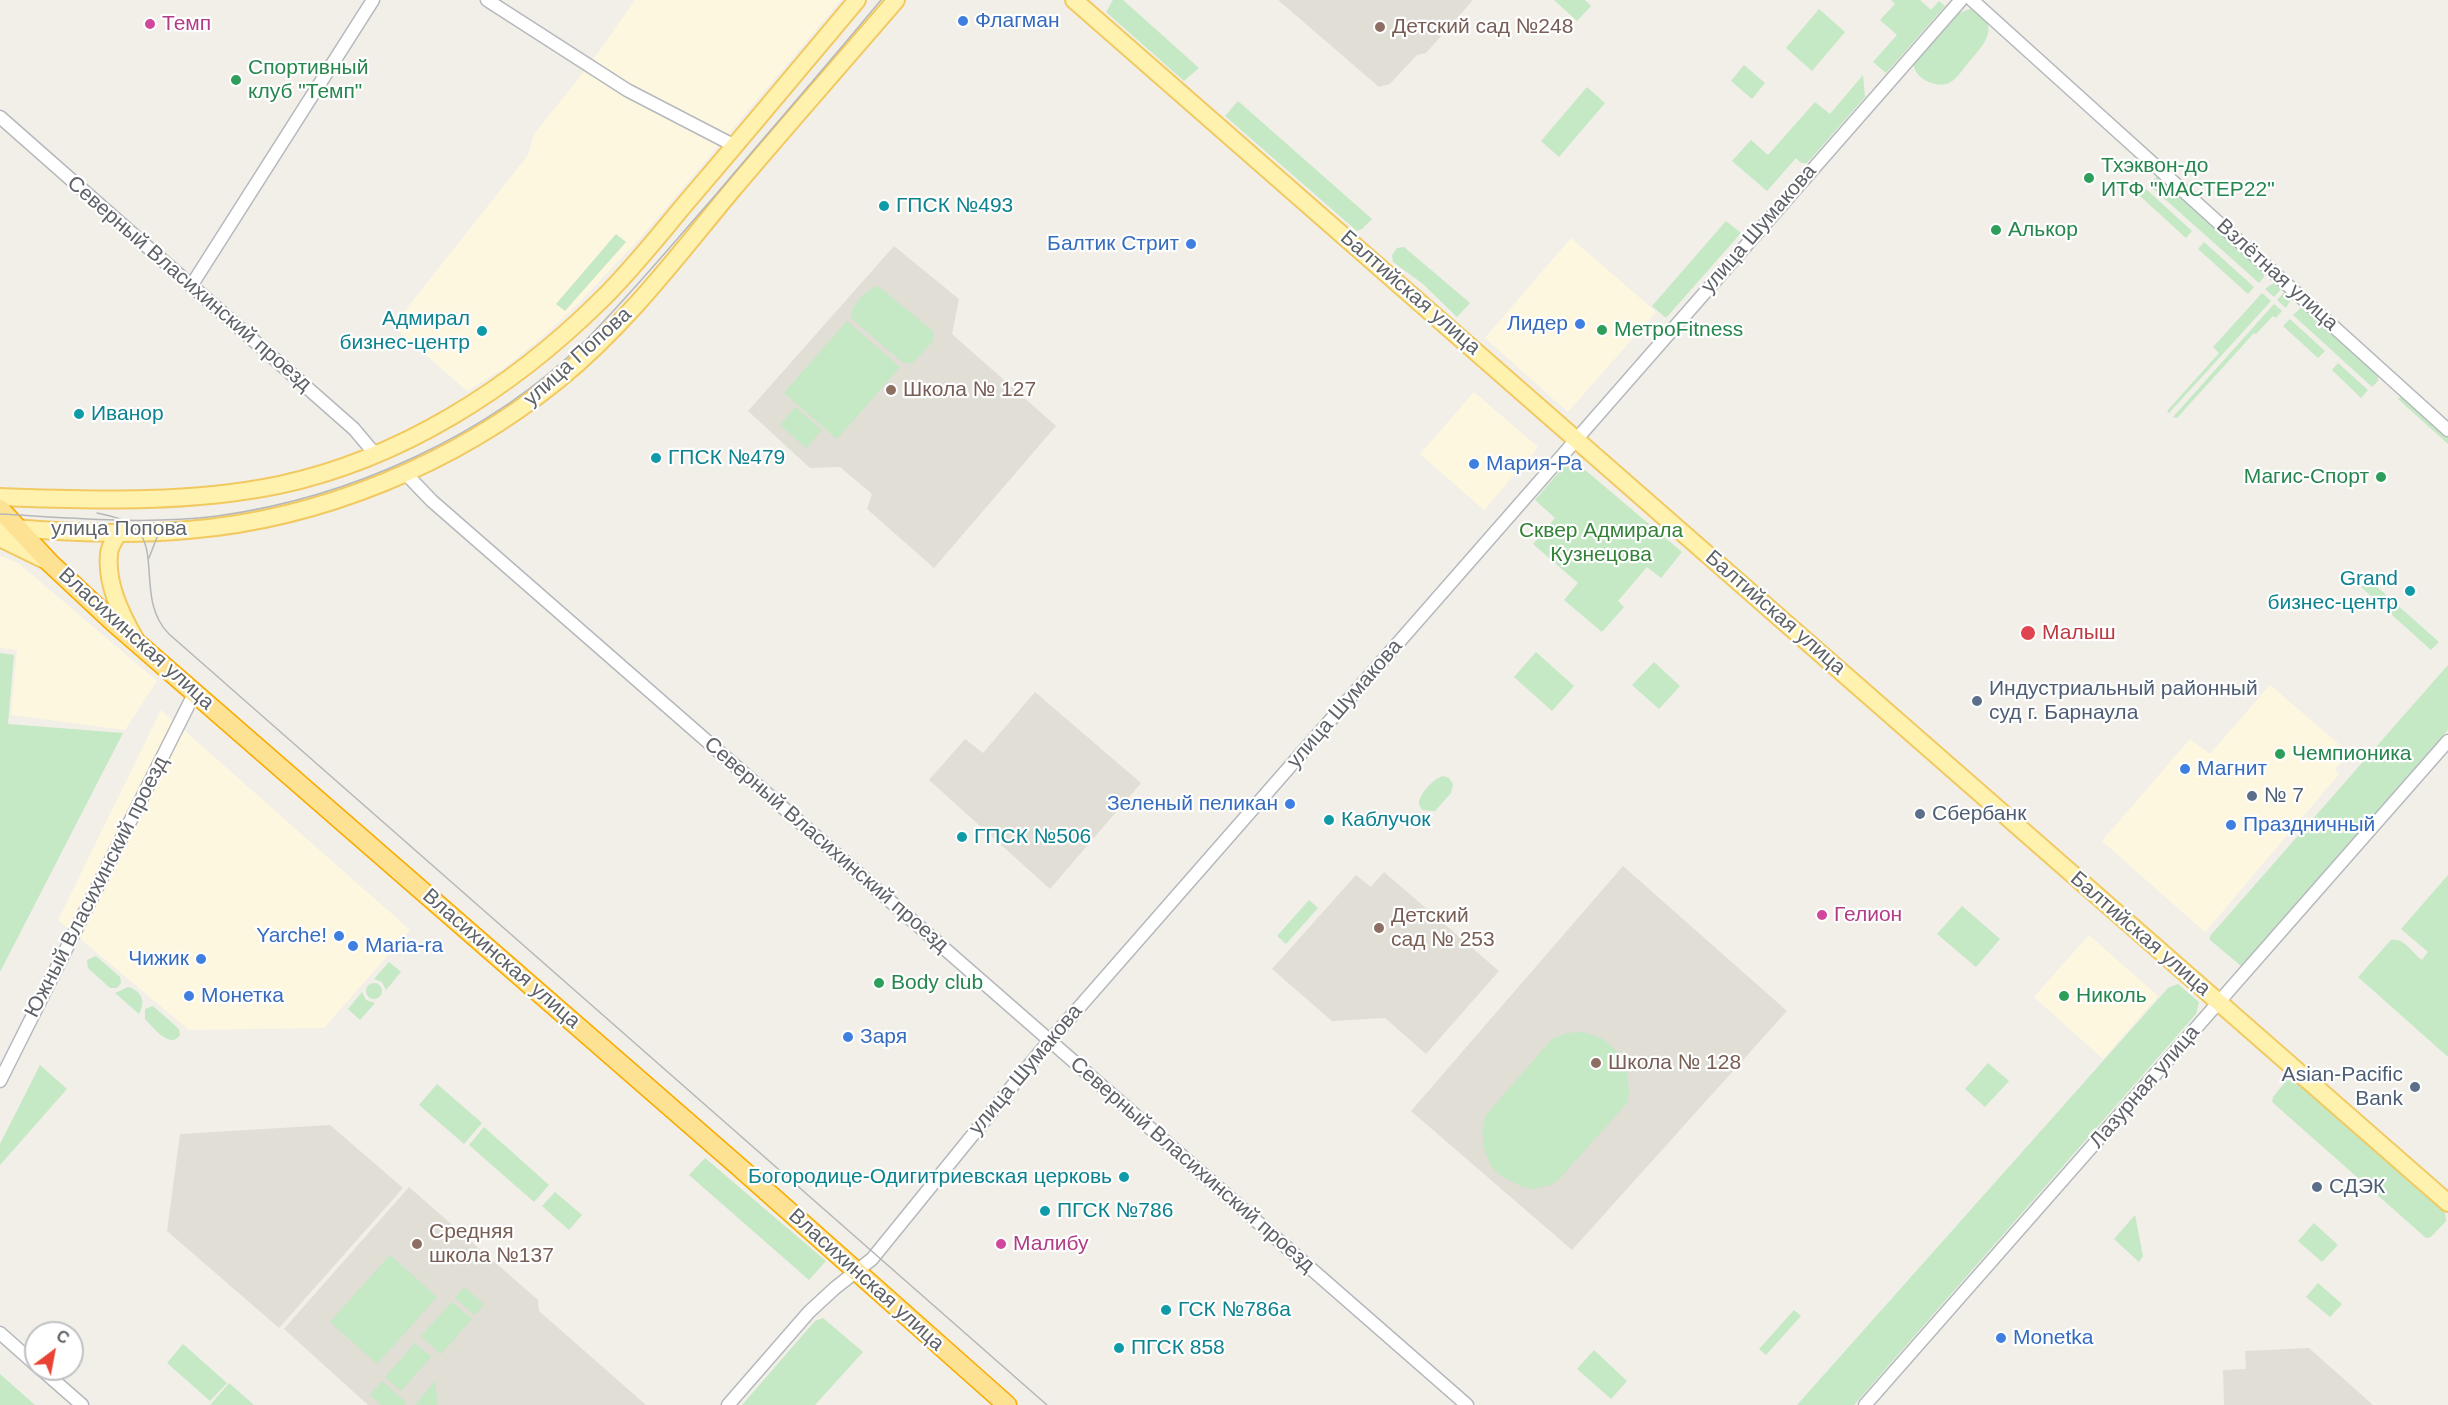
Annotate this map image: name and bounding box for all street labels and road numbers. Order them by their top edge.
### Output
street label: улица Шумакова [1696,159,1822,299]
street label: Северный Власихинский проезд [62,171,316,397]
street label: Взлётная улица [2211,214,2343,336]
street label: Балтийская улица [1335,225,1485,361]
street label: улица Попова [519,302,637,412]
street label: улица Попова [51,516,187,542]
street label: Балтийская улица [1700,545,1850,681]
street label: Власихинская улица [53,562,219,716]
street label: улица Шумакова [1282,634,1408,774]
street label: Северный Власихинский проезд [699,732,953,958]
street label: Южный Власихинский проезд [20,752,174,1022]
street label: Балтийская улица [2065,866,2215,1002]
street label: Власихинская улица [417,884,585,1034]
street label: улица Шумакова [964,1000,1088,1140]
street label: Лазурная улица [2085,1020,2205,1154]
street label: Северный Власихинский проезд [1065,1052,1319,1278]
street label: Власихинская улица [783,1203,949,1357]

